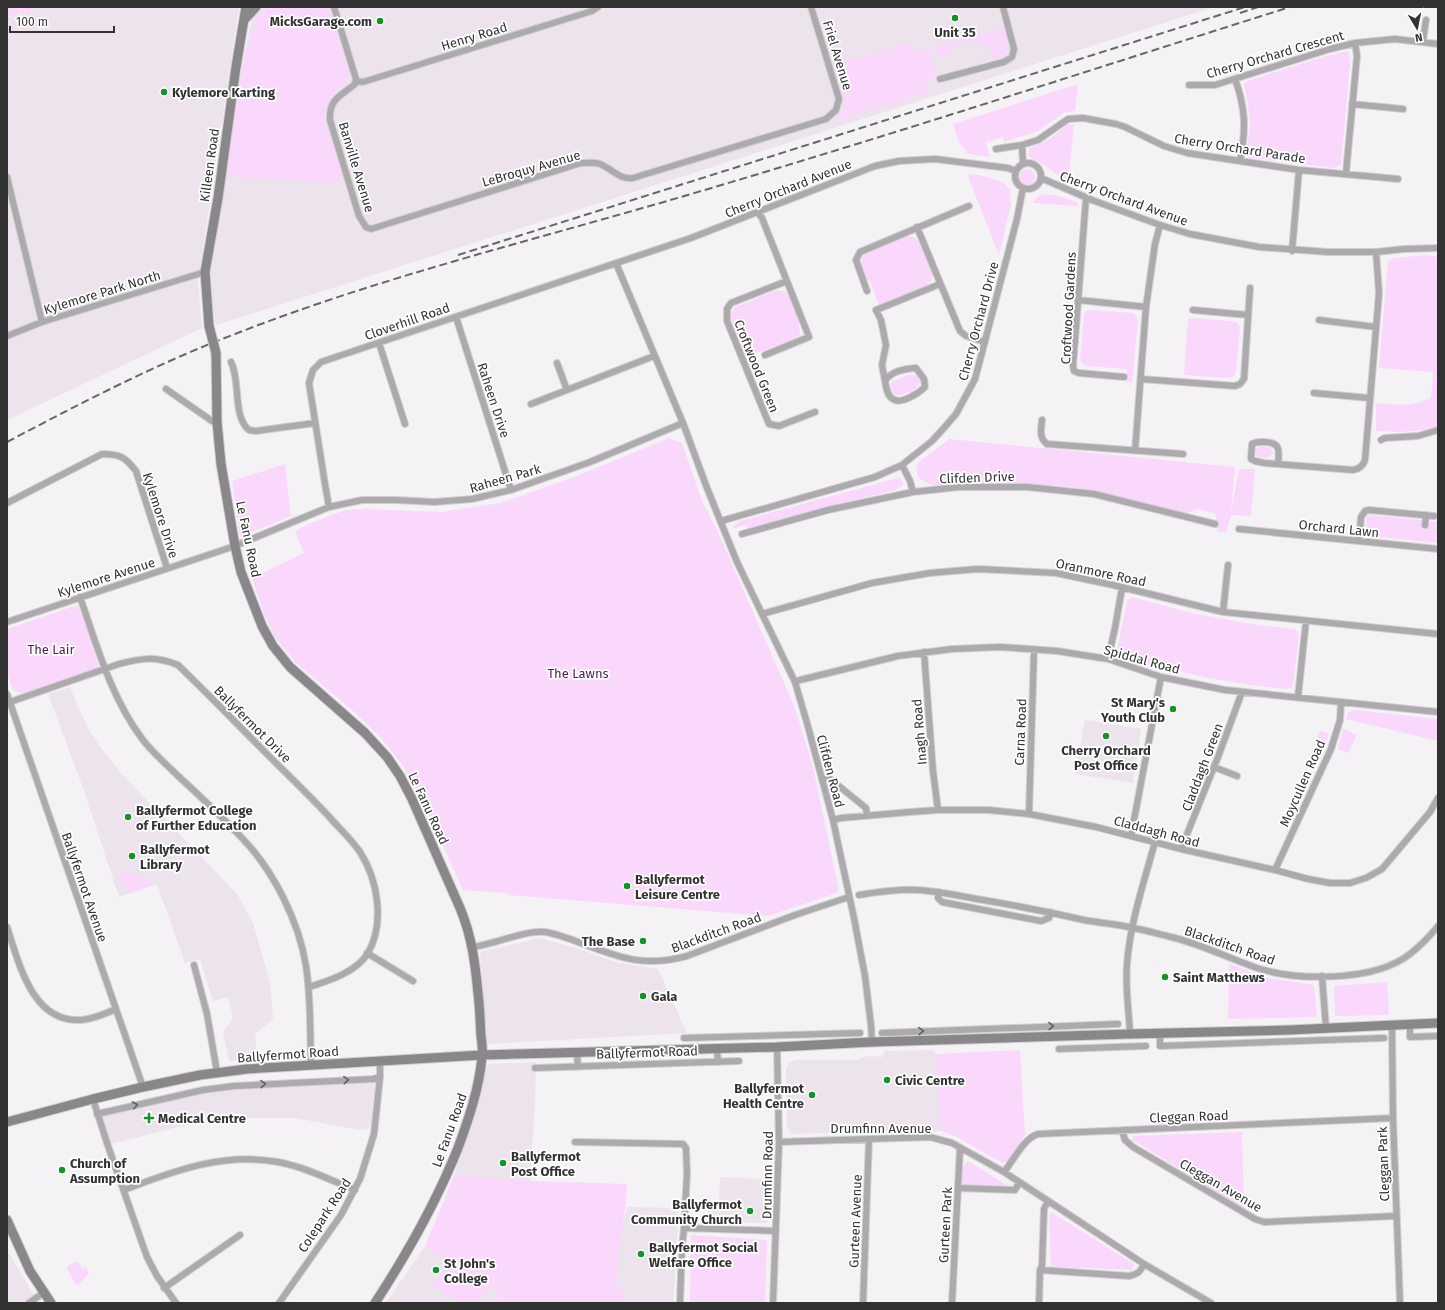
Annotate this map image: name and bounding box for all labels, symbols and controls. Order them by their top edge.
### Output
scale bar [10,8,114,34]
north arrow [1397,8,1437,48]
marker: Unit 35 [950,13,960,23]
place label: MicksGarage.com [270,14,372,29]
text: 100 m [16,15,48,29]
marker: MicksGarage.com [375,16,385,26]
street label: Friel Avenue [820,18,855,92]
street label: Henry Road [439,19,509,54]
place label: Unit 35 [934,25,976,40]
street label: Cherry Orchard Crescent [1205,28,1346,81]
text: N [1414,30,1423,44]
place label: Kylemore Karting [172,85,276,100]
marker: Kylemore Karting [159,87,169,97]
street label: Banville Avenue [336,120,377,214]
street label: Killeen Road [197,127,222,203]
street label: Cherry Orchard Parade [1173,131,1307,166]
street label: LeBroquy Avenue [480,147,582,190]
street label: Cherry Orchard Avenue [723,156,854,221]
street label: Cherry Orchard Avenue [1058,168,1190,229]
street label: Croftwood Gardens [1058,251,1079,365]
street label: Cherry Orchard Drive [955,260,1002,382]
street label: Kylemore Park North [42,268,162,317]
street label: Cloverhill Road [363,300,452,343]
street label: Croftwood Green [731,318,782,415]
street label: Raheen Drive [474,361,513,440]
street label: Raheen Park [468,461,543,496]
street label: Clifden Drive [939,469,1015,486]
street label: Kylemore Drive [140,470,181,560]
street label: Le Fanu Road [233,499,264,579]
street label: Orchard Lawn [1298,517,1380,540]
street label: Kylemore Avenue [55,555,157,600]
street label: Oranmore Road [1054,556,1148,589]
park label: The Lair [28,642,74,657]
street label: Spiddal Road [1102,642,1182,677]
park label: The Lawns [547,666,609,681]
street label: Ballyfermot Drive [211,683,294,766]
place label: St Mary's Youth Club [1100,695,1166,725]
street label: Inagh Road [909,698,930,766]
street label: Carna Road [1012,698,1029,766]
marker: St Mary's Youth Club [1168,704,1178,714]
street label: Claddagh Green [1179,721,1226,813]
marker: Cherry Orchard Post Office [1101,731,1111,741]
street label: Clifden Road [814,733,847,809]
street label: Moycullen Road [1277,738,1328,829]
place label: Cherry Orchard Post Office [1061,743,1151,773]
street label: Le Fanu Road [405,770,452,847]
place label: Ballyfermot College of Further Education [136,803,257,833]
marker: Ballyfermot College of Further Education [123,812,133,822]
street label: Claddagh Road [1112,813,1201,850]
street label: Ballyfermot Avenue [59,830,110,944]
place label: Ballyfermot Library [140,842,211,872]
marker: Ballyfermot Library [127,851,137,861]
place label: Ballyfermot Leisure Centre [635,872,720,902]
marker: Ballyfermot Leisure Centre [622,881,632,891]
street label: Blackditch Road [669,909,763,956]
street label: Blackditch Road [1183,923,1277,968]
place label: The Base [582,934,635,949]
marker: The Base [638,936,648,946]
place label: Saint Matthews [1173,970,1266,985]
marker: Saint Matthews [1160,972,1170,982]
place label: Gala [651,989,677,1004]
marker: Gala [638,991,648,1001]
one-way arrow [1048,1022,1054,1031]
one-way arrow [918,1027,924,1035]
street label: Ballyfermot Road [237,1043,339,1066]
street label: Ballyfermot Road [596,1043,698,1062]
place label: Civic Centre [895,1073,965,1088]
marker: Civic Centre [882,1075,892,1085]
one-way arrow [343,1076,349,1084]
one-way arrow [260,1079,266,1088]
place label: Ballyfermot Health Centre [723,1081,805,1111]
marker: Ballyfermot Health Centre [807,1090,817,1100]
street label: Le Fanu Road [429,1091,470,1169]
one-way arrow [132,1101,138,1109]
street label: Cleggan Road [1149,1108,1229,1125]
place label: Medical Centre [158,1111,246,1126]
marker: Medical Centre [143,1112,155,1124]
street label: Drumfinn Avenue [830,1121,932,1136]
street label: Cleggan Park [1375,1126,1392,1202]
street label: Drumfinn Road [759,1131,776,1219]
place label: Ballyfermot Post Office [511,1149,582,1179]
place label: Church of Assumption [69,1156,140,1186]
street label: Cleggan Avenue [1177,1156,1265,1215]
marker: Ballyfermot Post Office [498,1158,508,1168]
marker: Church of Assumption [57,1165,67,1175]
street label: Gurteen Avenue [846,1174,865,1268]
street label: Colepark Road [295,1175,354,1255]
street label: Gurteen Park [936,1186,955,1263]
place label: Ballyfermot Community Church [631,1197,743,1227]
marker: Ballyfermot Community Church [745,1206,755,1216]
place label: Ballyfermot Social Welfare Office [649,1240,758,1270]
marker: Ballyfermot Social Welfare Office [636,1249,646,1259]
place label: St John's College [444,1256,496,1286]
marker: St John's College [431,1265,441,1275]

